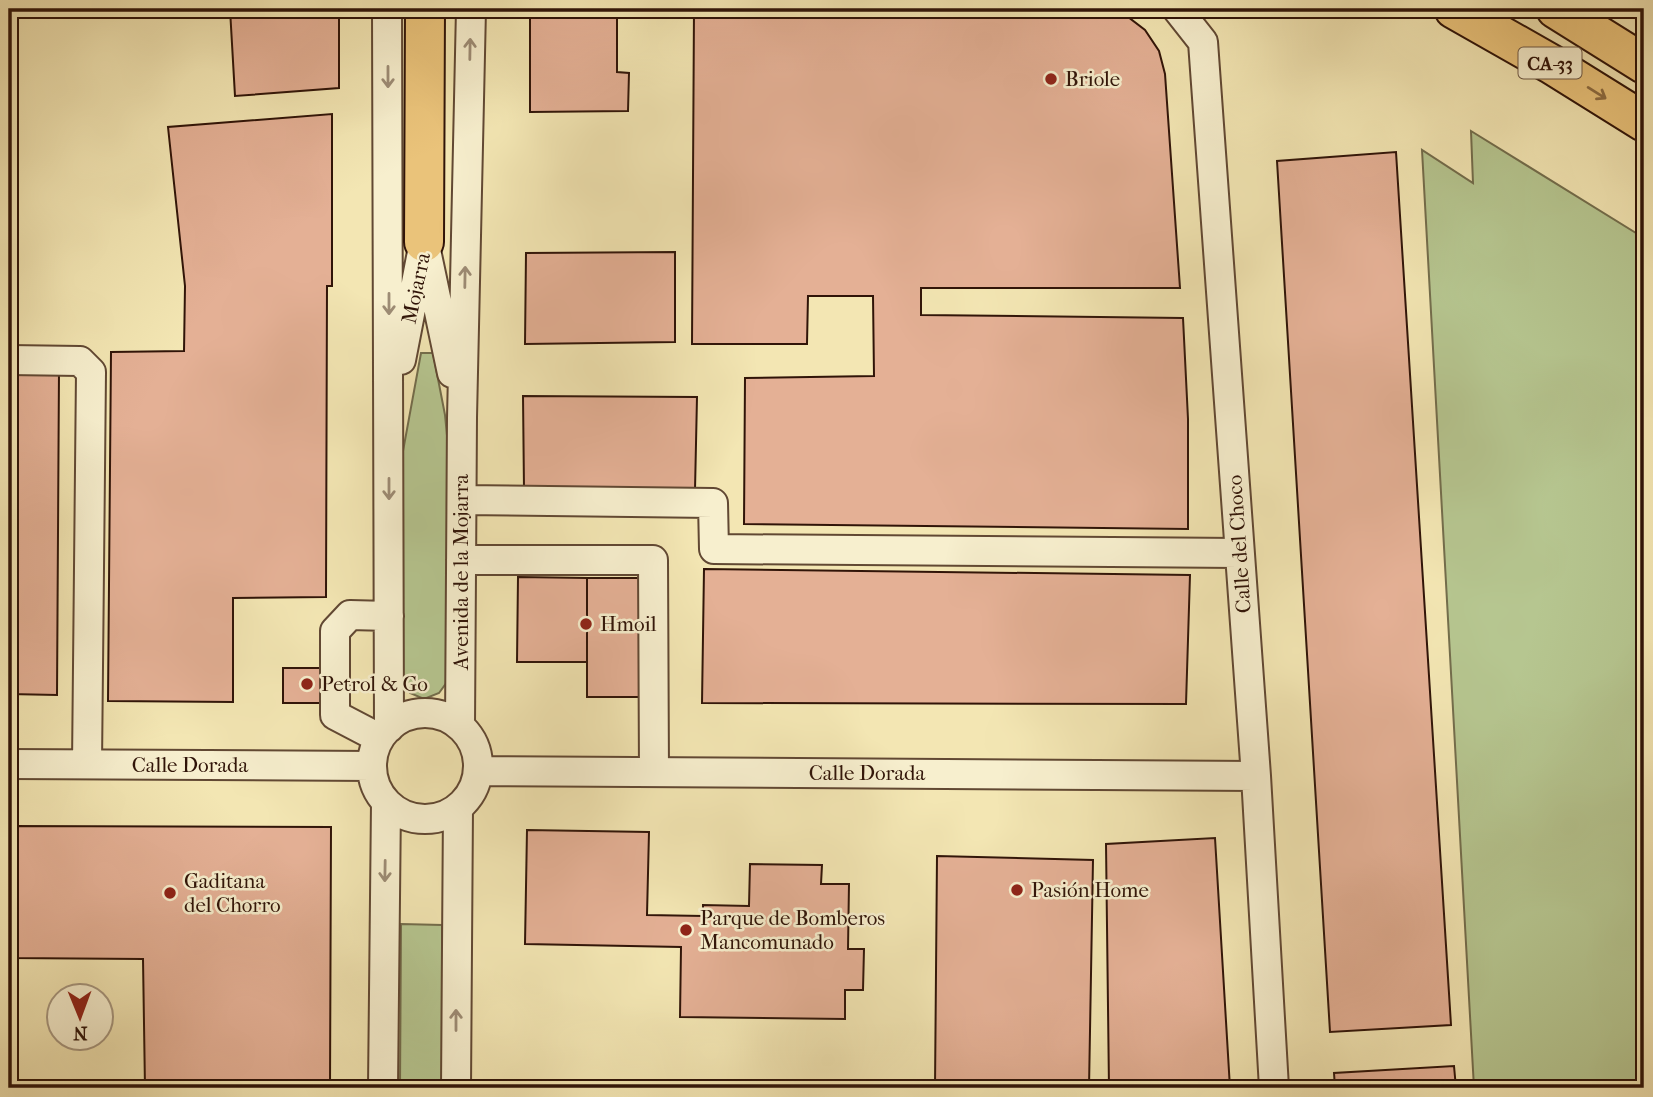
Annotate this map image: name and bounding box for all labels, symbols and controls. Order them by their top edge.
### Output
one-way arrow [463,38,477,61]
road number: CA-33 [1518,48,1582,78]
one-way arrow [381,65,395,88]
place label: Briole [1065,67,1120,91]
marker: Briole [1043,71,1059,87]
one-way arrow [1587,86,1607,100]
street label: Mojarra [397,250,435,326]
one-way arrow [458,265,472,288]
one-way arrow [382,293,396,316]
street label: Avenida de la Mojarra [449,474,473,671]
street label: Calle del Choco [1222,474,1256,614]
one-way arrow [382,477,396,500]
place label: Hmoil [600,612,657,636]
marker: Hmoil [578,616,594,632]
place label: Petrol & Go [321,672,428,696]
marker: Petrol & Go [299,676,315,692]
street label: Calle Dorada [132,753,249,777]
street label: Calle Dorada [809,761,926,785]
one-way arrow [378,859,392,882]
place label: Gaditana del Chorro [184,869,281,917]
place label: Pasión Home [1031,878,1149,902]
marker: Pasión Home [1009,882,1025,898]
marker: Gaditana del Chorro [162,885,178,901]
place label: Parque de Bomberos Mancomunado [700,906,885,954]
marker: Parque de Bomberos Mancomunado [678,922,694,938]
north arrow [46,982,116,1052]
one-way arrow [449,1009,463,1032]
text: N [72,1022,88,1044]

